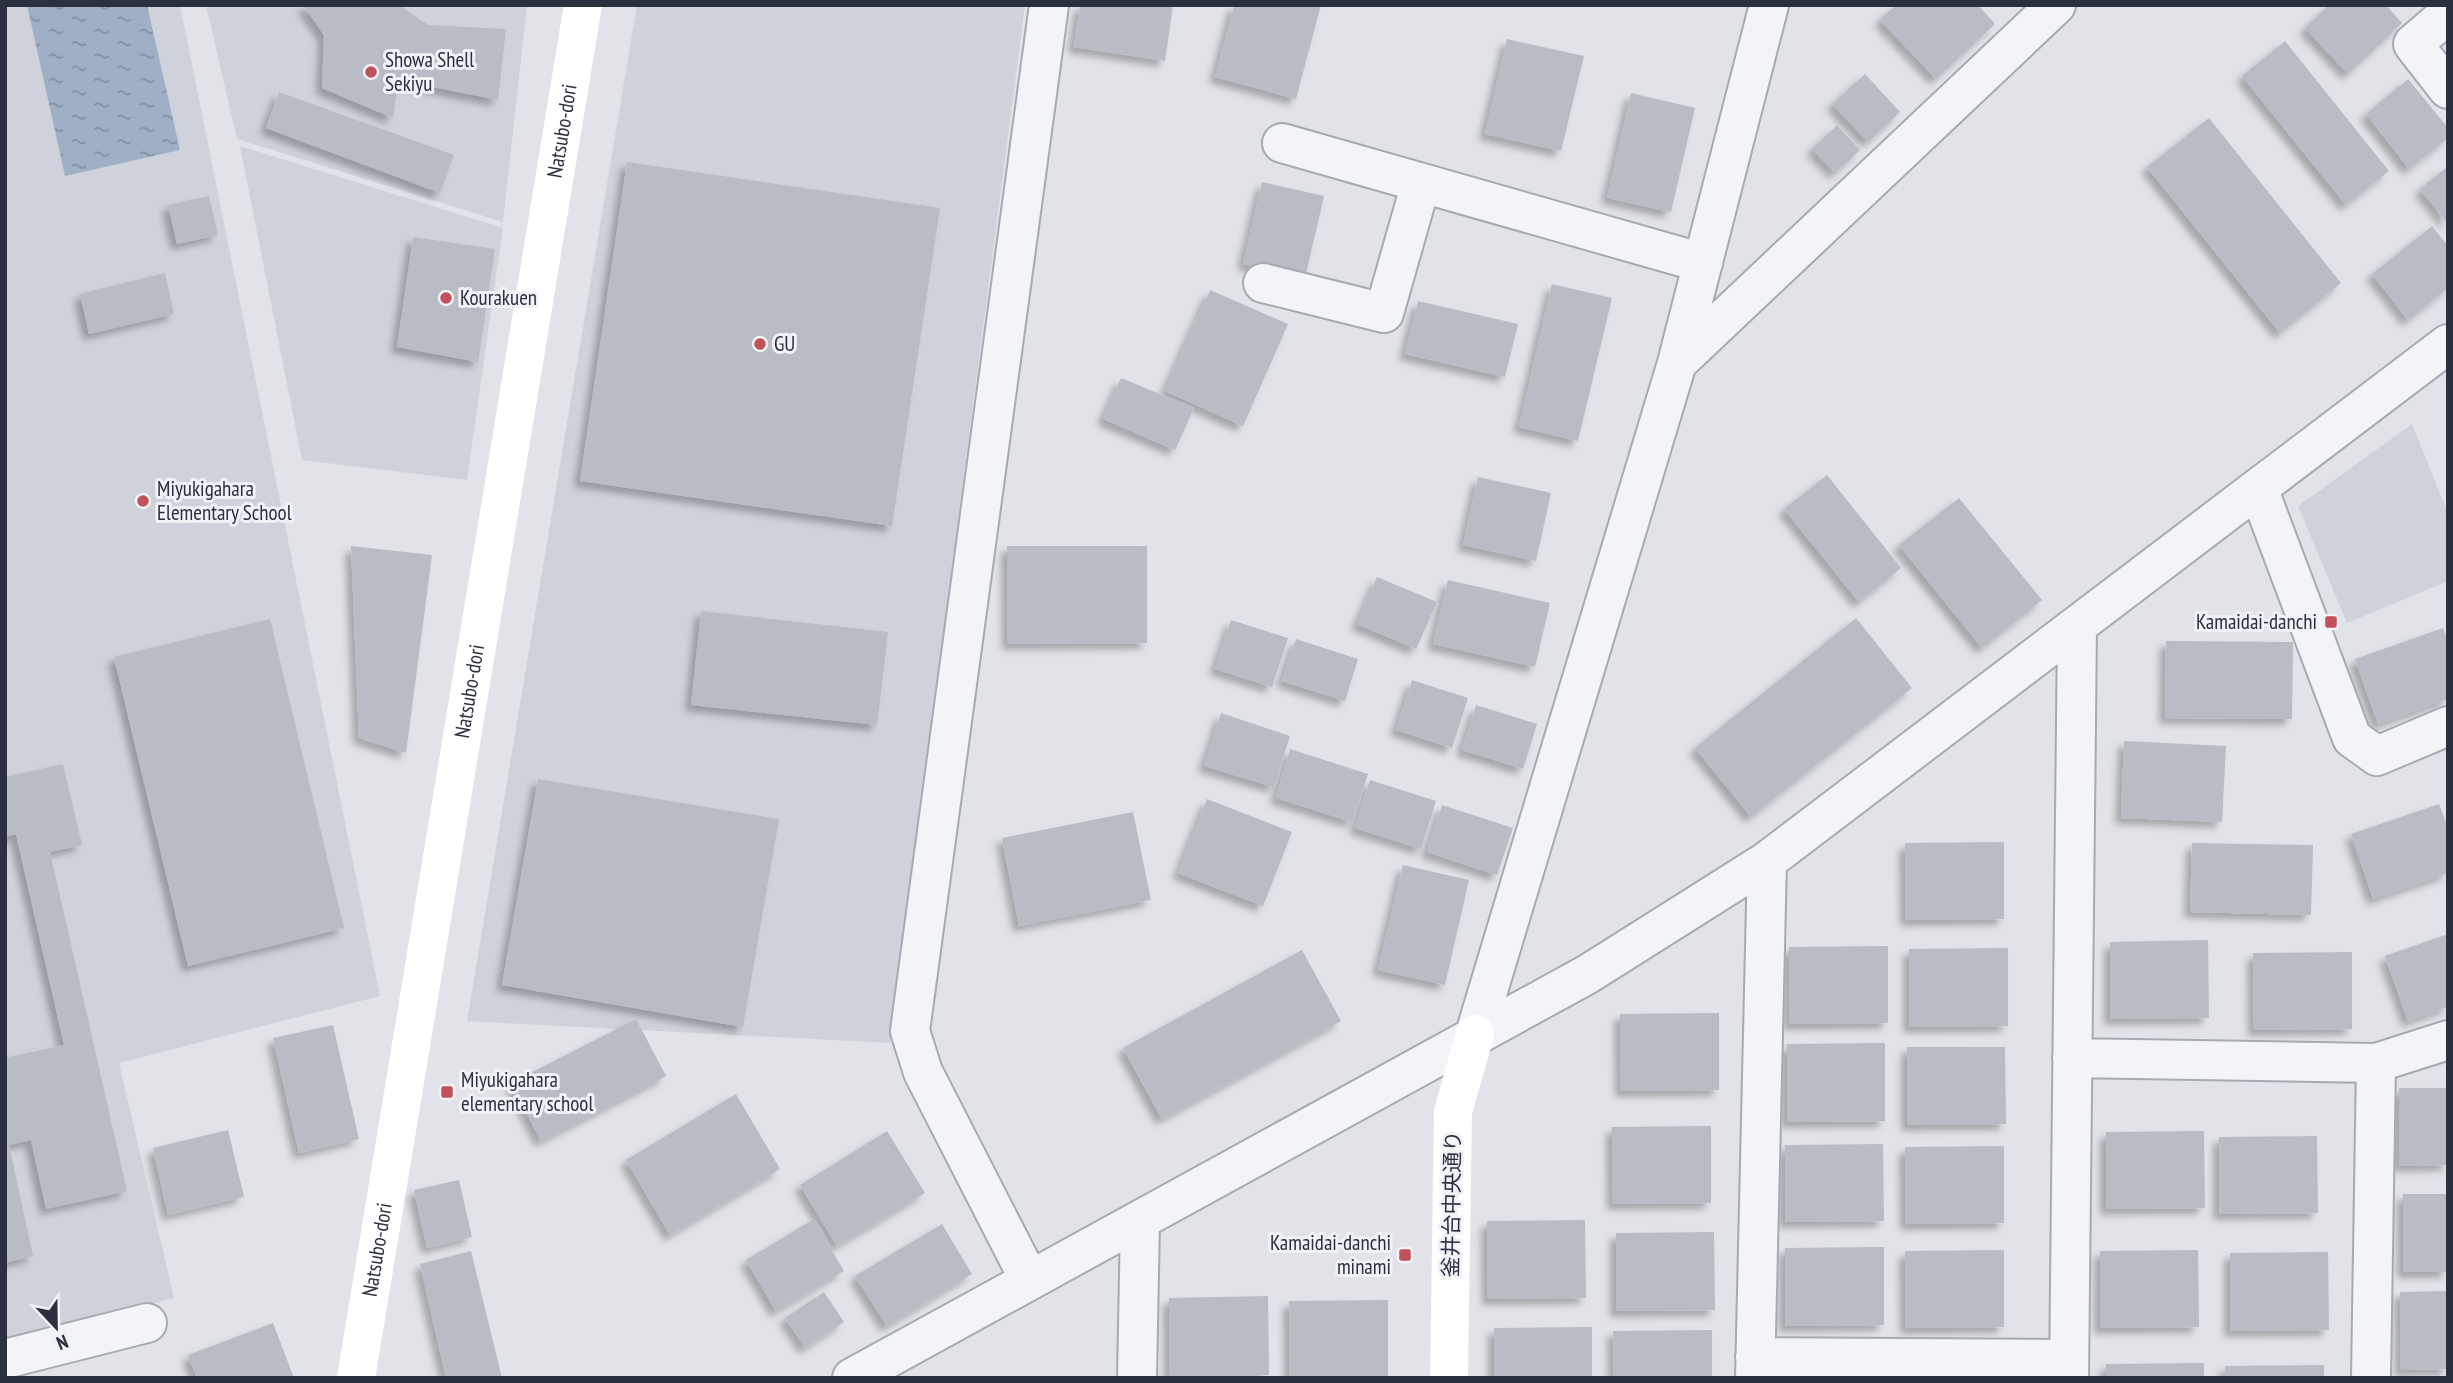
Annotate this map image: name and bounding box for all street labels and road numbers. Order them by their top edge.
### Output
street label: Natsubo-dori [541,82,583,180]
street label: Natsubo-dori [448,642,490,740]
street label: 釜井台中央通り [1437,1130,1466,1278]
street label: Natsubo-dori [356,1201,398,1299]

